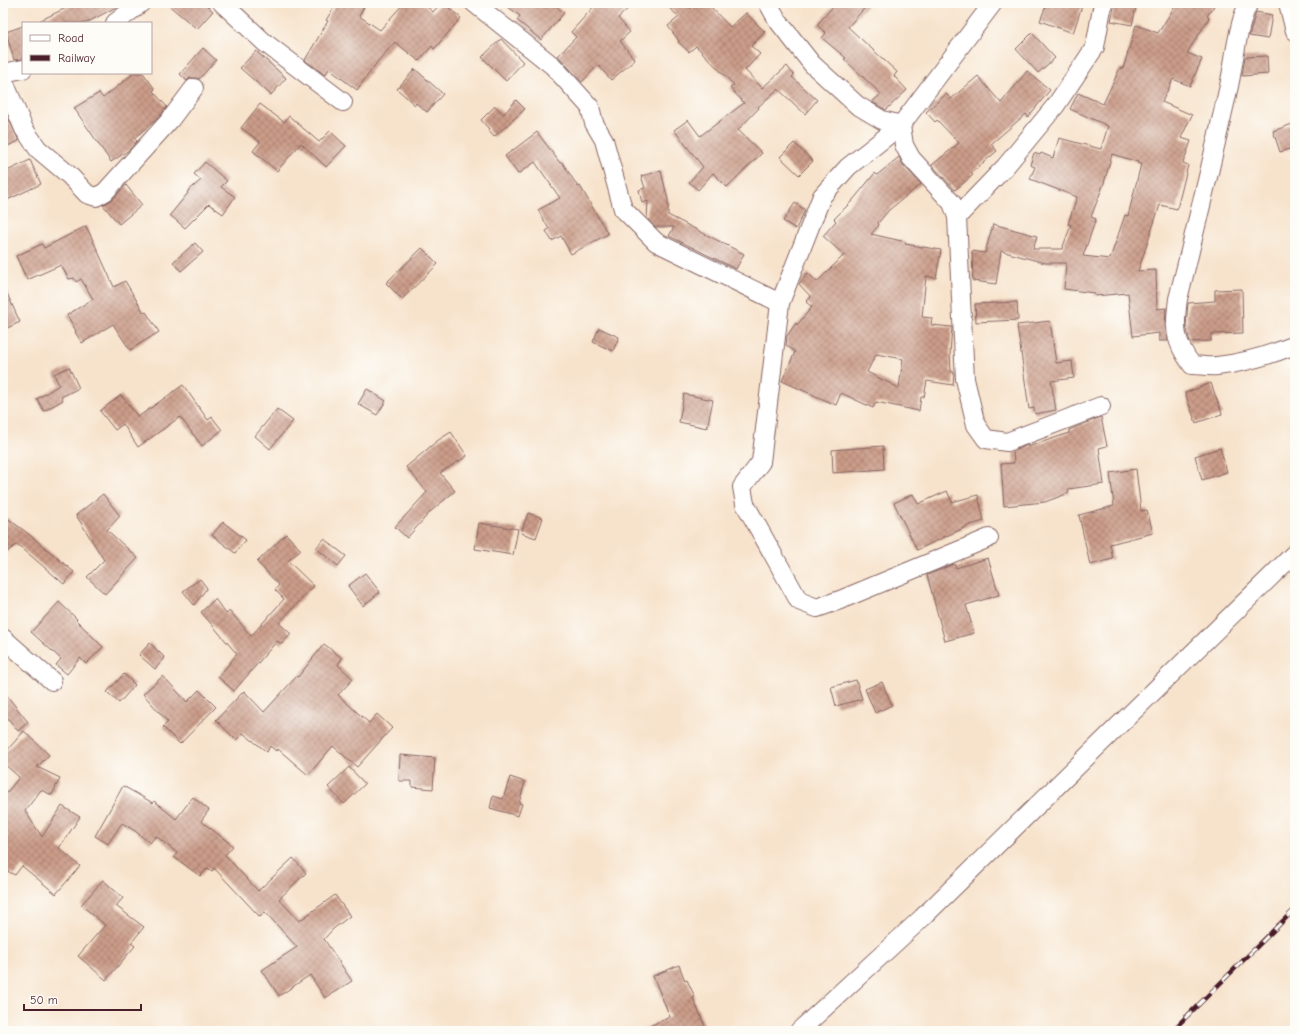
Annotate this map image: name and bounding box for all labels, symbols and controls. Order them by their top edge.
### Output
legend [22,22,152,74]
text: Road [58,31,84,45]
text: Railway [58,51,96,65]
scale bar [24,986,141,1012]
text: 50 m [30,993,58,1007]

